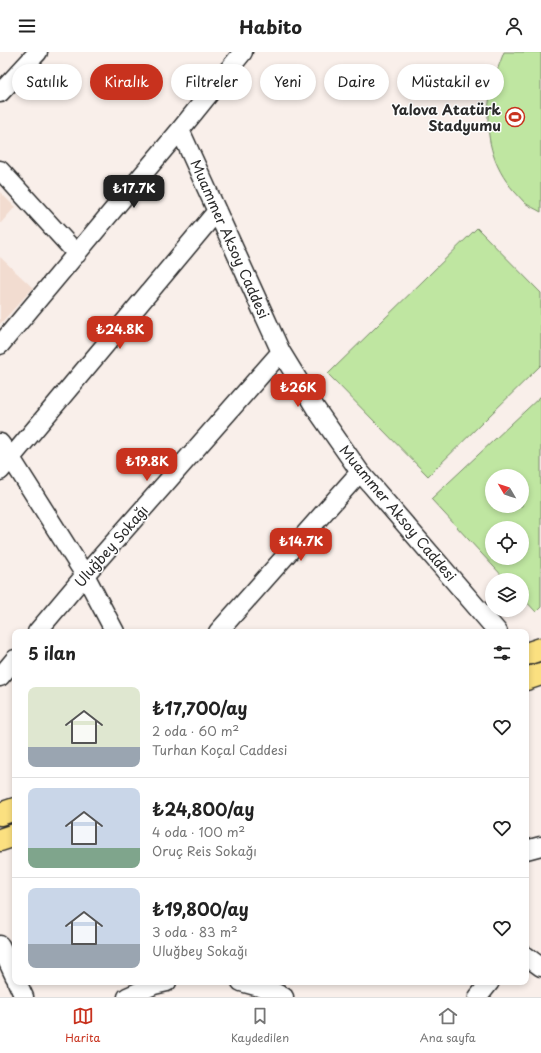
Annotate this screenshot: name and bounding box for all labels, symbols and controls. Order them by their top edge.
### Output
text: Habito [239,13,302,40]
icon: menu [16,15,38,37]
icon: person [503,15,525,37]
chip: Satılık [12,64,82,100]
chip: Kiralık [90,64,163,100]
chip: Filtreler [171,64,252,100]
chip: Yeni [260,64,316,100]
chip: Daire [324,64,389,100]
chip: Müstakil ev [397,64,504,100]
place label: Yalova Atatürk Stadyumu [392,99,502,136]
sports icon: Yalova Atatürk Stadyumu [504,106,526,128]
street label: Muammer Aksoy Caddesi [185,156,275,322]
pin: ₺17.7K [101,175,167,209]
text: ₺17.7K [112,178,156,197]
pin: ₺24.8K [87,316,153,350]
text: ₺24.8K [96,319,144,338]
pin: ₺26K [274,374,322,408]
text: ₺26K [280,377,316,396]
street label: Muammer Aksoy Caddesi [335,440,461,586]
pin: ₺19.8K [114,448,180,482]
text: ₺19.8K [125,451,169,470]
north arrow [485,469,529,513]
map controls [485,469,529,617]
street label: Uluğbey Sokağı [69,500,153,592]
button: locate [485,521,529,565]
pin: ₺14.7K [268,528,334,562]
text: ₺14.7K [279,531,323,550]
button: layers [485,573,529,617]
text: 5 ilan [28,640,76,666]
icon: filters [491,642,513,664]
text: ₺17,700/ay [152,695,248,721]
icon: home [60,703,108,751]
icon: heart [491,716,513,738]
text: 2 oda · 60 m² [152,721,239,740]
text: Turhan Koçal Caddesi [152,740,287,759]
text: ₺24,800/ay [152,796,254,822]
icon: home [60,804,108,852]
icon: heart [491,817,513,839]
text: 4 oda · 100 m² [152,822,245,841]
text: Oruç Reis Sokağı [152,841,257,860]
text: ₺19,800/ay [152,896,249,922]
icon: home [60,904,108,952]
icon: heart [491,917,513,939]
text: 3 oda · 83 m² [152,922,238,941]
text: Uluğbey Sokağı [152,941,248,960]
tab: Harita [65,1005,100,1046]
tab: Kaydedilen [231,1005,289,1046]
tab: Ana sayfa [420,1005,476,1046]

